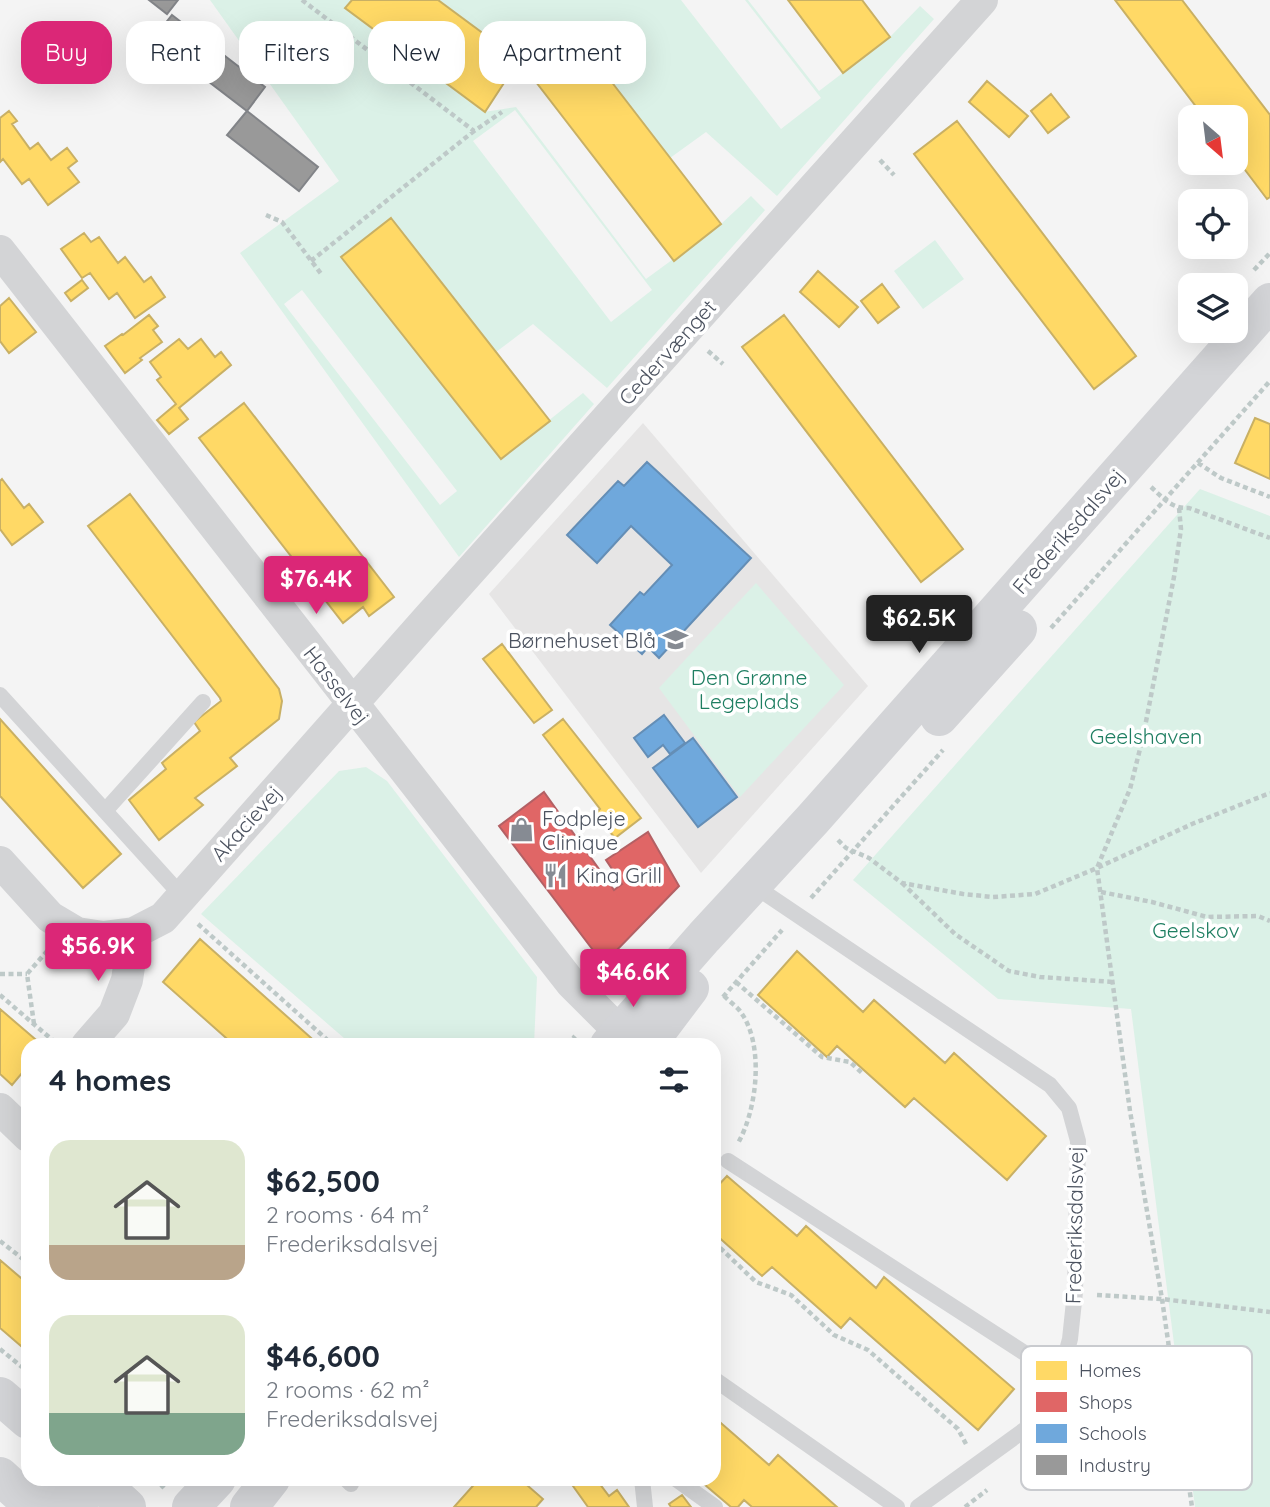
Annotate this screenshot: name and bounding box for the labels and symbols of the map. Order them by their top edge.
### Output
north arrow [1178,105,1248,175]
street label: Cedervænget [613,294,721,410]
street label: Frederiksdalsvej [1006,463,1130,599]
pin: $76.4K [259,556,373,616]
pin: $62.5K [862,596,976,655]
school or university icon: Børnehuset Blå [662,626,690,654]
place label: Børnehuset Blå [508,627,656,653]
street label: Hasselvej [298,641,376,729]
park label: Den Grønne Legeplads [691,664,807,714]
park label: Geelshaven [1090,723,1202,749]
street label: Akacievej [205,780,287,866]
place label: Fodpleje Clinique [542,805,626,855]
shop icon: Fodpleje Clinique [508,816,536,844]
restaurant icon: Kina Grill [542,861,570,889]
place label: Kina Grill [576,862,662,888]
park label: Geelskov [1152,917,1240,943]
pin: $56.9K [41,923,155,983]
pin: $46.6K [576,950,690,1009]
street label: Frederiksdalsvej [1060,1146,1088,1304]
legend [1021,1346,1252,1490]
text: Homes [1079,1358,1141,1382]
text: Shops [1079,1390,1132,1414]
text: Schools [1079,1421,1147,1445]
text: Industry [1079,1453,1151,1477]

